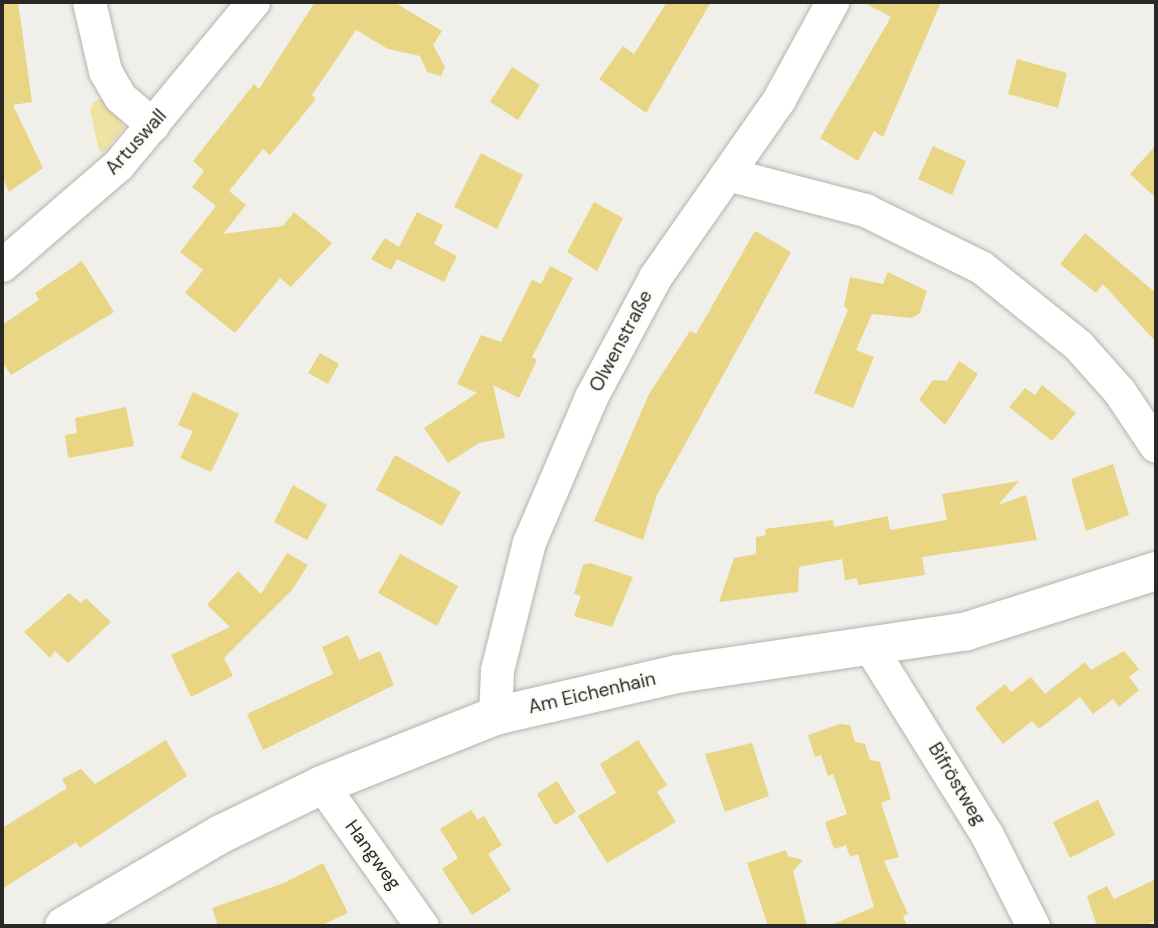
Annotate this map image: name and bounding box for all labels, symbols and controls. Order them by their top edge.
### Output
street label: Artuswall [101,105,171,179]
street label: Olwenstraße [585,286,657,396]
street label: Am Eichenhain [526,667,658,719]
street label: Bifröstweg [923,739,991,829]
street label: Hangweg [340,816,406,894]

